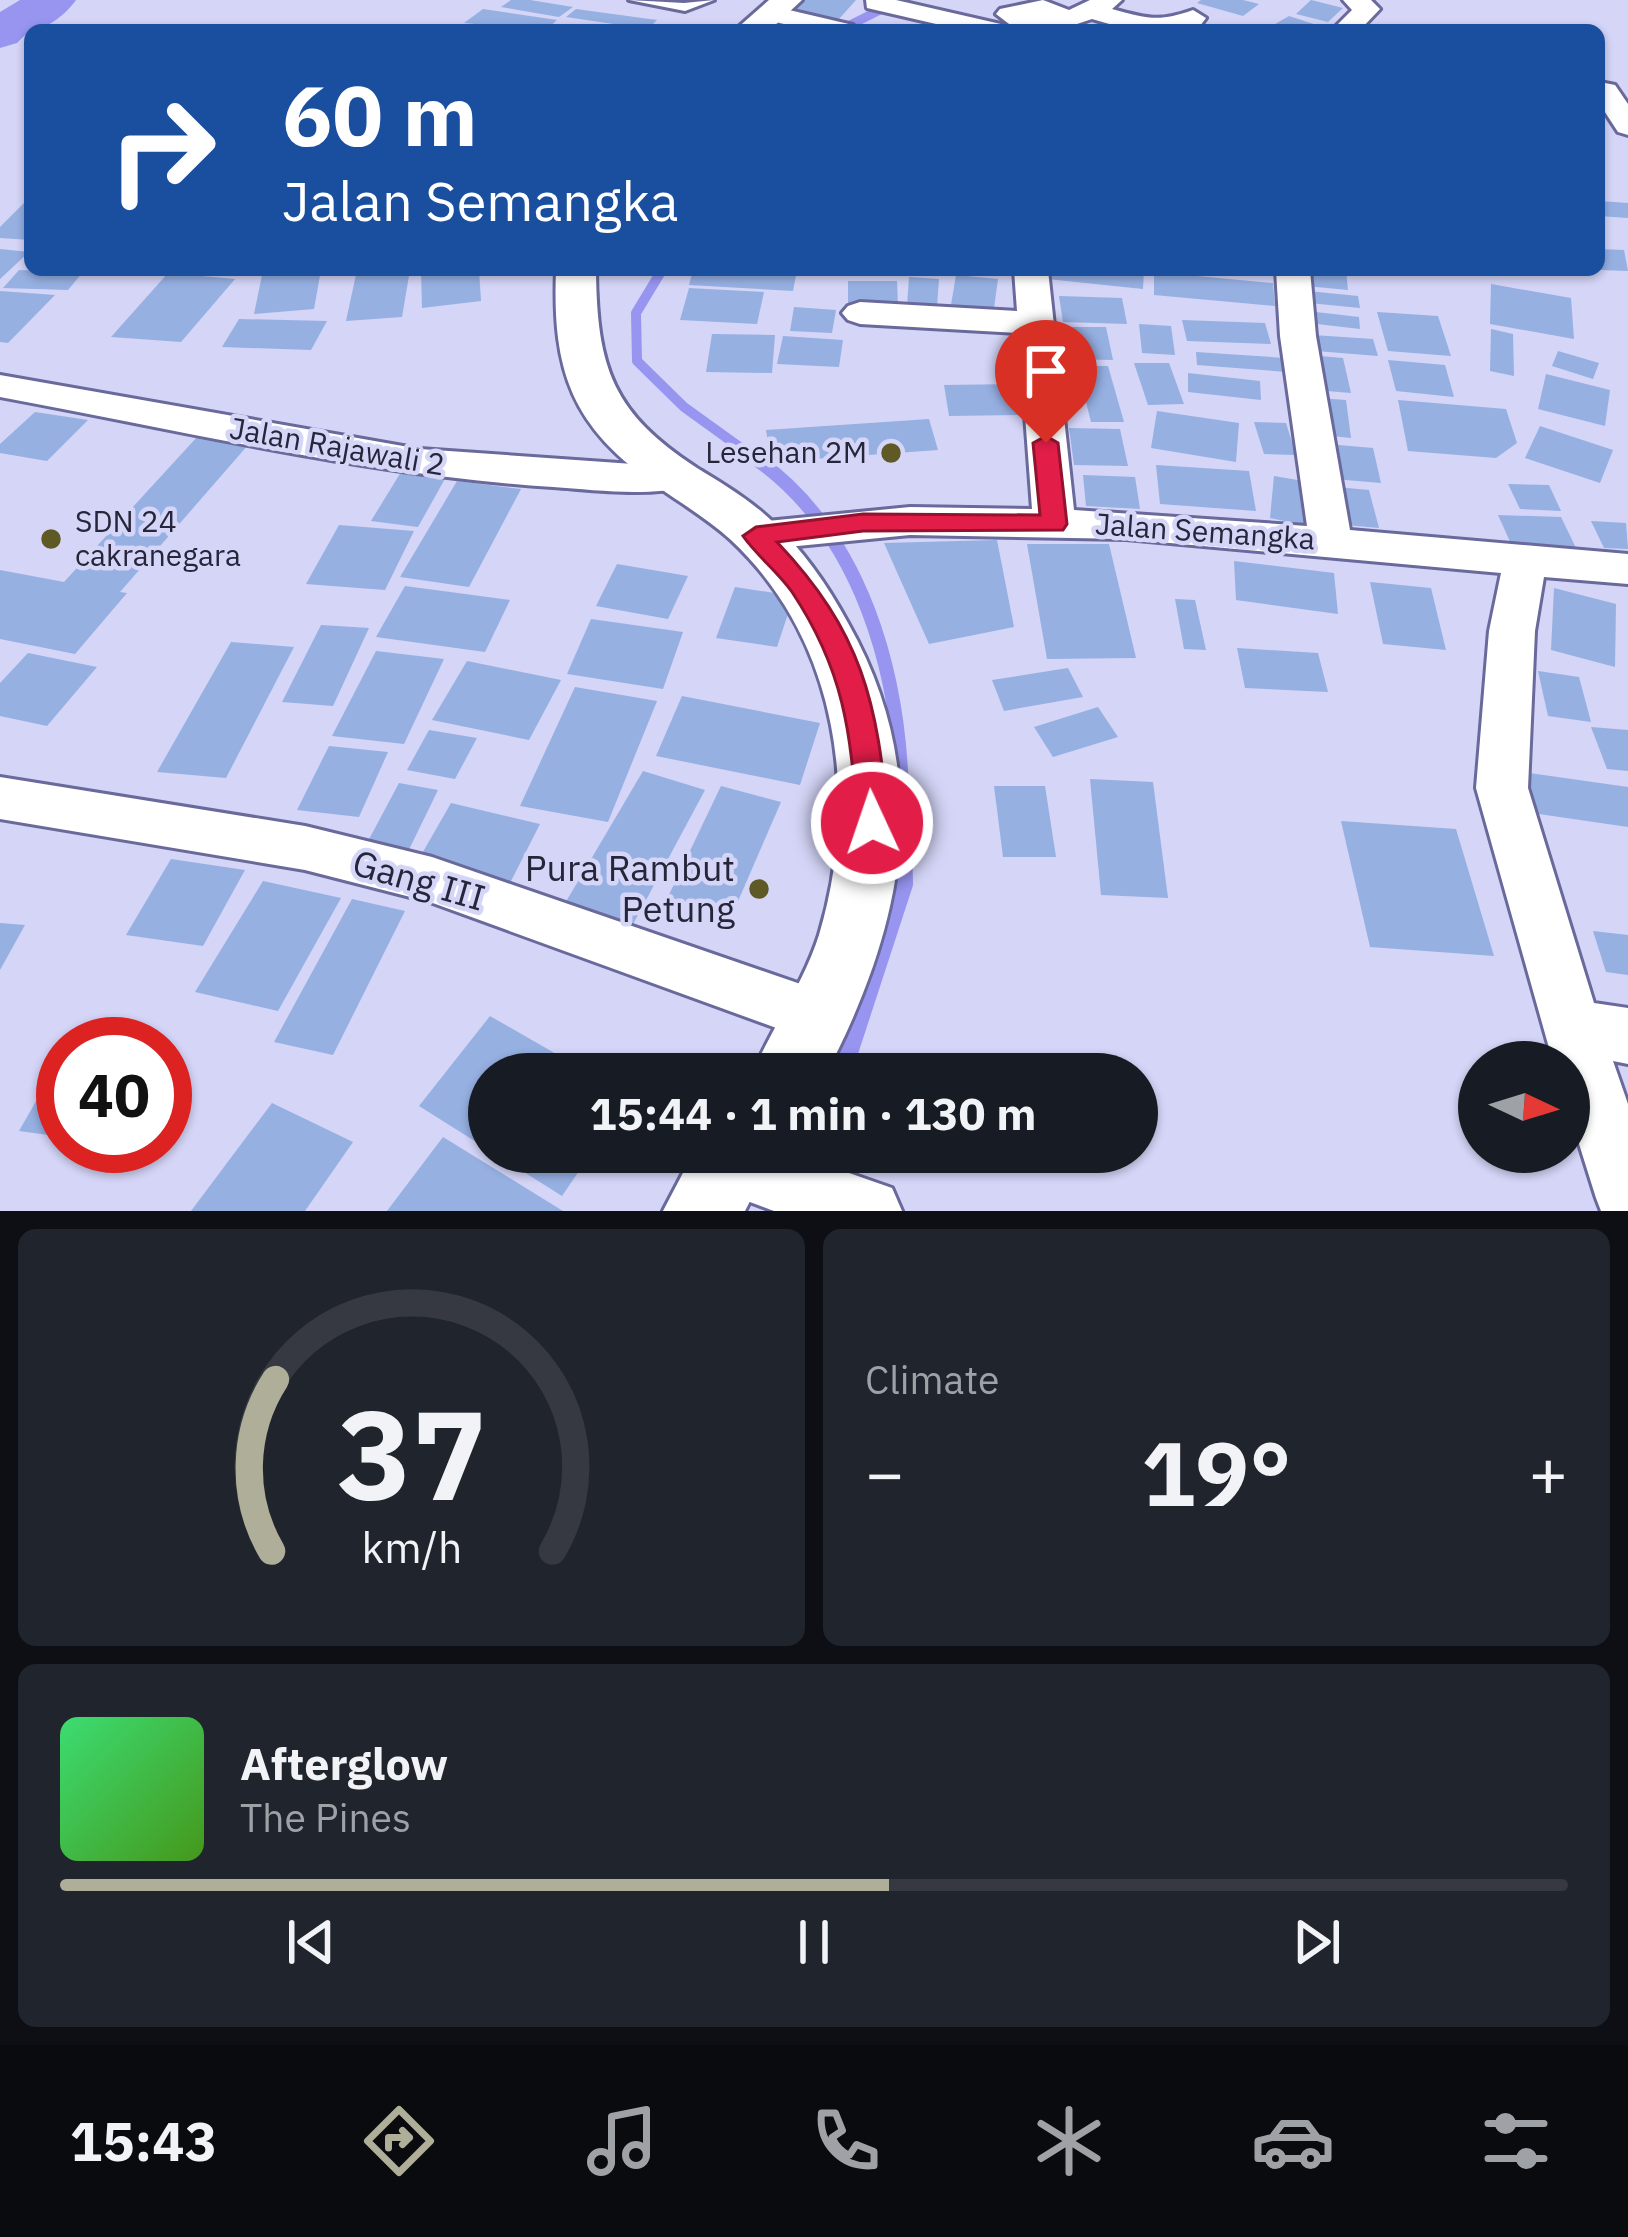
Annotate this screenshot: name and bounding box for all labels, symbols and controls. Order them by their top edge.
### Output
text: 60 m [282,60,478,169]
icon: right [84,72,240,228]
text: Jalan Semangka [282,166,679,236]
pin [995,320,1097,443]
icon: arrive [1013,338,1079,404]
street label: Jalan Rajawali 2 [227,407,448,484]
place label: Lesehan 2M [705,432,867,471]
marker: Lesehan 2M [878,440,904,466]
place label: SDN 24 cakranegara [75,501,241,574]
street label: Jalan Semangka [1094,503,1316,558]
marker: SDN 24 cakranegara [38,526,64,552]
position arrow [809,760,935,886]
street label: Gang III [348,838,491,921]
place label: Pura Rambut Petung [525,844,735,932]
marker: Pura Rambut Petung [746,876,772,902]
speed limit sign: 40 [36,1017,192,1173]
north arrow [1458,1041,1590,1173]
map controls [1458,1041,1590,1173]
text: 15:44 · 1 min · 130 m [590,1084,1036,1142]
text: Climate [865,1354,999,1405]
text: 37 [337,1372,486,1534]
text: 19° [1141,1414,1292,1531]
text: − [865,1429,905,1515]
text: + [1528,1429,1568,1515]
text: km/h [361,1518,462,1574]
text: Afterglow [240,1734,448,1792]
text: The Pines [240,1792,411,1843]
icon: previous [278,1909,344,1975]
icon: pause [781,1909,847,1975]
icon: next [1284,1909,1350,1975]
icon: directions [357,2099,441,2183]
icon: music [580,2099,664,2183]
icon: phone [804,2099,888,2183]
icon: climate [1027,2099,1111,2183]
icon: car [1251,2099,1335,2183]
icon: filters [1474,2099,1558,2183]
text: 15:43 [70,2106,217,2176]

